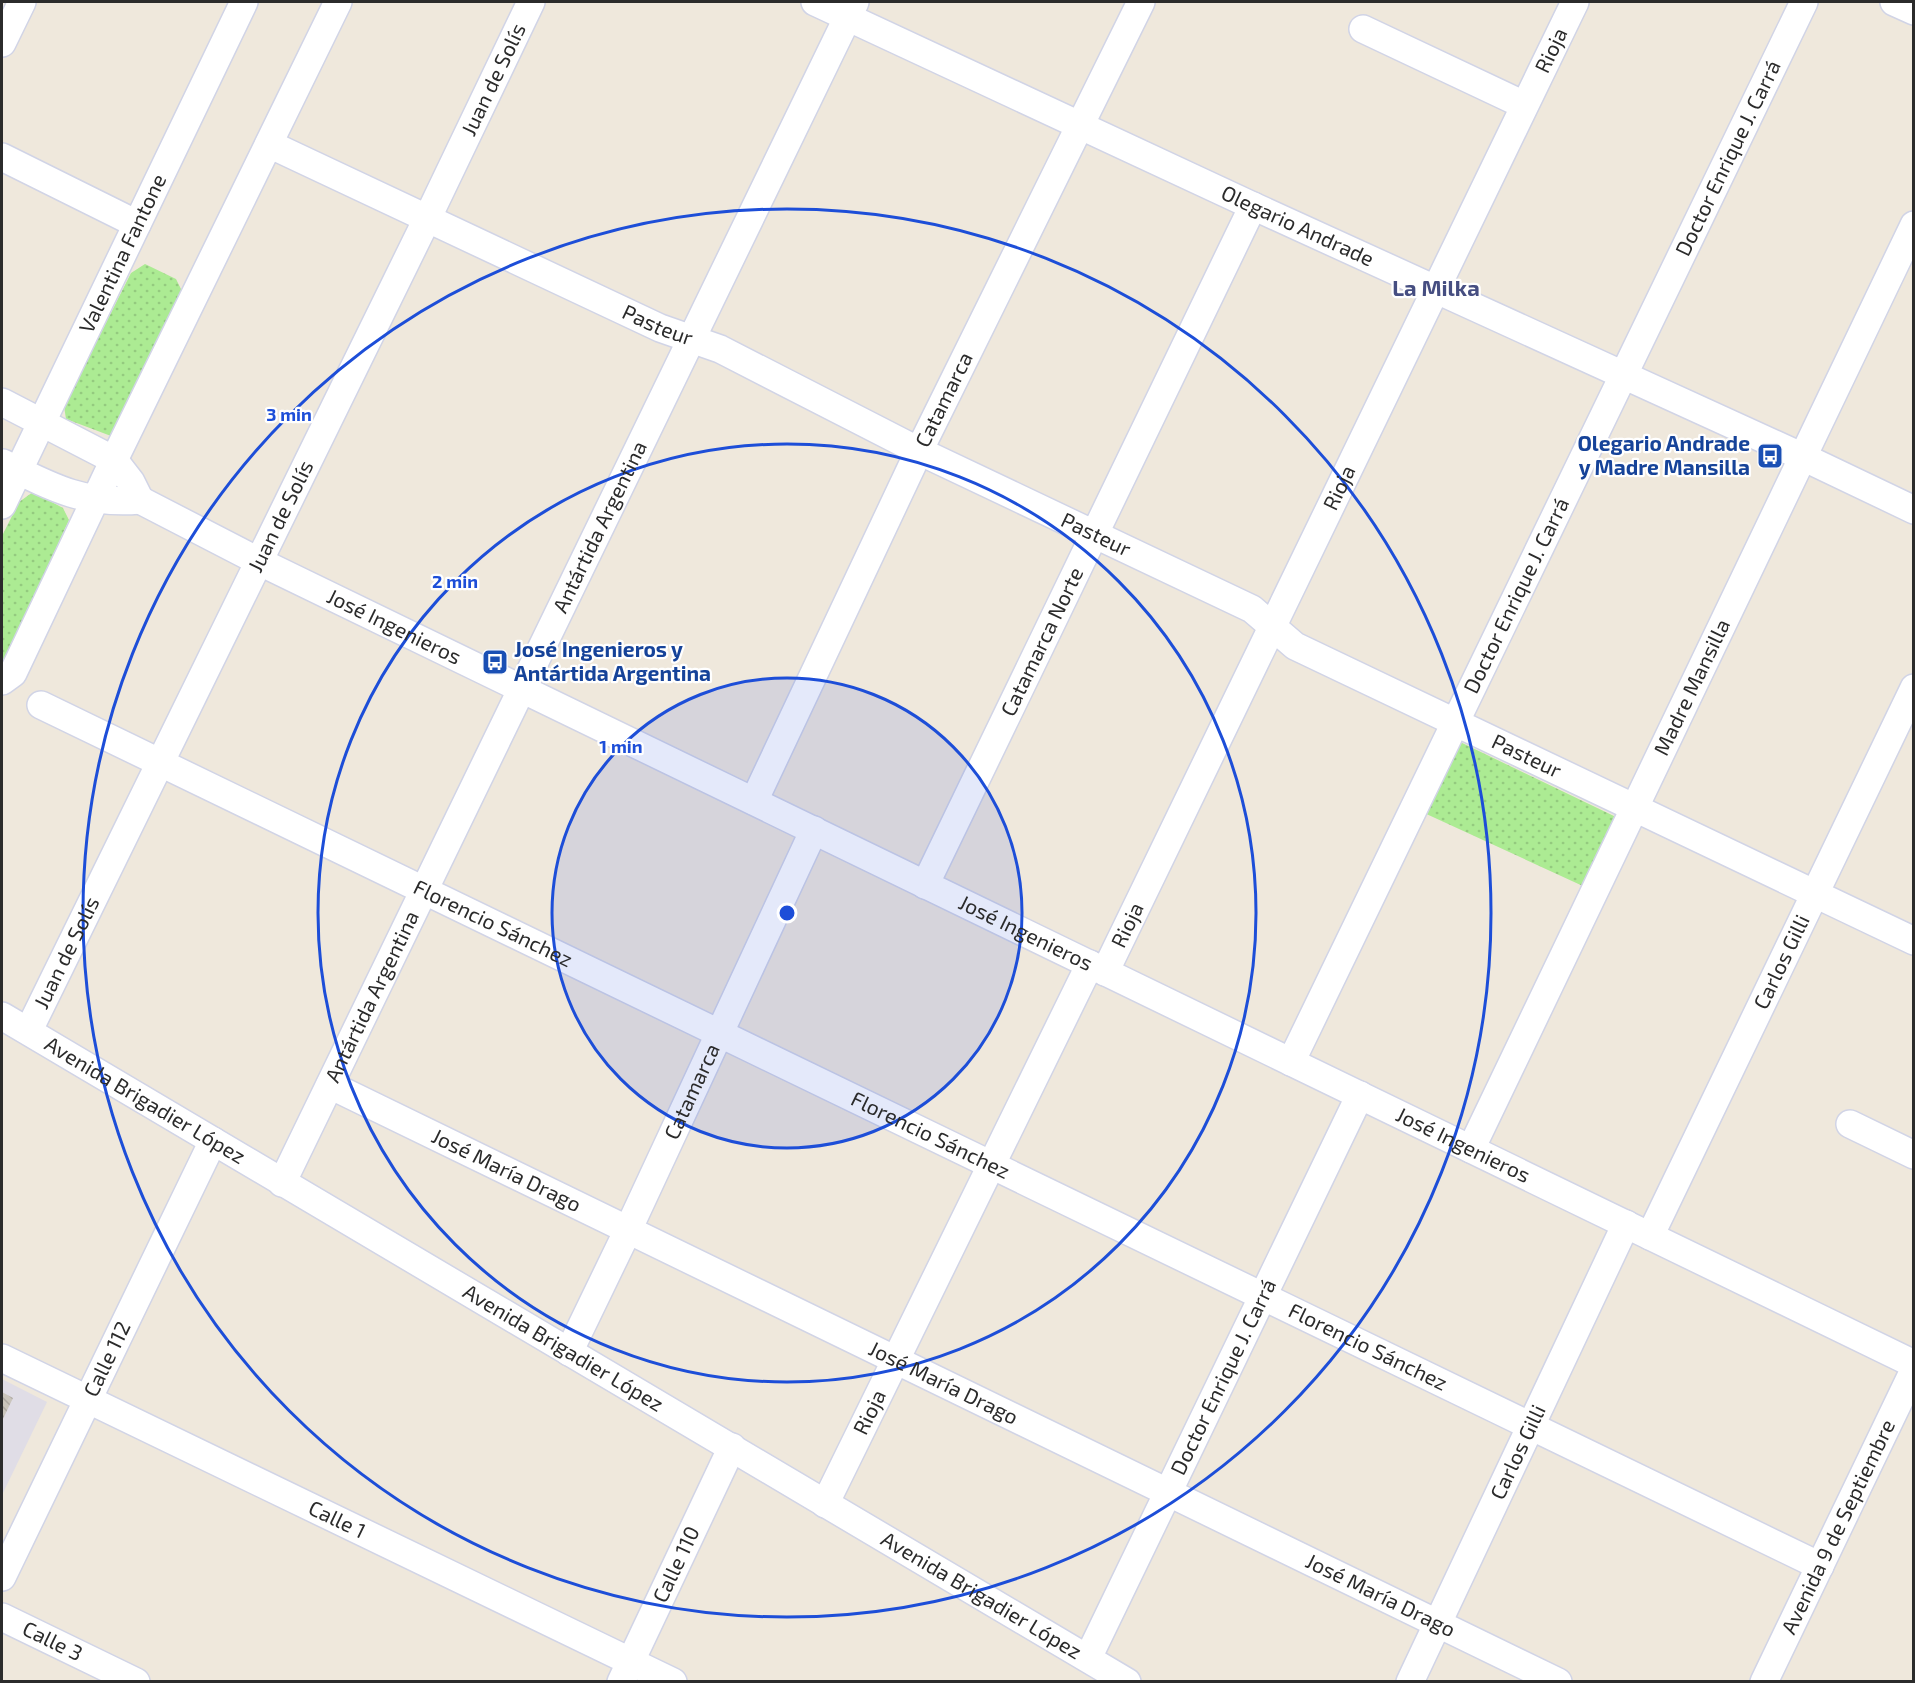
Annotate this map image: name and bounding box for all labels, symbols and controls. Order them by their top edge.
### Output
street label: Juan de Solís [455,19,530,139]
street label: Rioja [1529,23,1572,76]
street label: Doctor Enrique J. Carrá [1669,56,1785,260]
street label: Valentina Fantone [73,170,170,336]
street label: Olegario Andrade [1218,179,1378,271]
district label: La Milka [1392,274,1480,300]
street label: Pasteur [619,298,697,350]
street label: Catamarca [909,347,977,451]
text: 3 min [266,403,312,425]
place label: Olegario Andrade y Madre Mansilla [1577,430,1750,480]
street label: Antártida Argentina [547,437,651,616]
bus stop icon: Olegario Andrade y Madre Mansilla [1755,441,1785,471]
street label: Juan de Solís [242,456,318,576]
street label: Rioja [1317,461,1360,514]
street label: Doctor Enrique J. Carrá [1457,493,1573,697]
street label: Pasteur [1058,506,1136,561]
street label: Catamarca Norte [995,563,1088,720]
text: 2 min [432,570,478,592]
street label: José Ingenieros [324,583,466,669]
street label: Madre Mansilla [1648,614,1734,759]
place label: José Ingenieros y Antártida Argentina [514,636,711,685]
bus stop icon: José Ingenieros y Antártida Argentina [480,647,510,677]
street label: Pasteur [1488,728,1566,782]
text: 1 min [599,735,643,757]
street label: Florencio Sánchez [410,873,577,971]
street label: José Ingenieros [955,889,1097,975]
street label: Juan de Solís [28,892,104,1012]
street label: Rioja [1105,898,1148,951]
centre of rings [777,903,797,923]
street label: Antártida Argentina [319,906,423,1086]
street label: Carlos Gilli [1747,910,1814,1013]
street label: Avenida Brigadier López [41,1030,250,1168]
street label: Catamarca [658,1039,724,1143]
street label: Florencio Sánchez [848,1085,1014,1183]
street label: José Ingenieros [1393,1101,1535,1187]
street label: José María Drago [428,1122,586,1216]
street label: Doctor Enrique J. Carrá [1164,1274,1280,1478]
street label: Avenida Brigadier López [459,1278,669,1416]
street label: Florencio Sánchez [1285,1297,1452,1395]
street label: Calle 112 [77,1317,135,1400]
street label: José María Drago [865,1335,1023,1429]
street label: Rioja [847,1385,890,1438]
street label: Carlos Gilli [1484,1400,1550,1503]
street label: Avenida 9 de Septiembre [1775,1415,1899,1638]
street label: Calle 1 [305,1494,370,1543]
street label: Calle 110 [646,1522,704,1606]
street label: Avenida Brigadier López [877,1525,1087,1663]
street label: José María Drago [1302,1547,1460,1641]
street label: Calle 3 [19,1615,87,1665]

